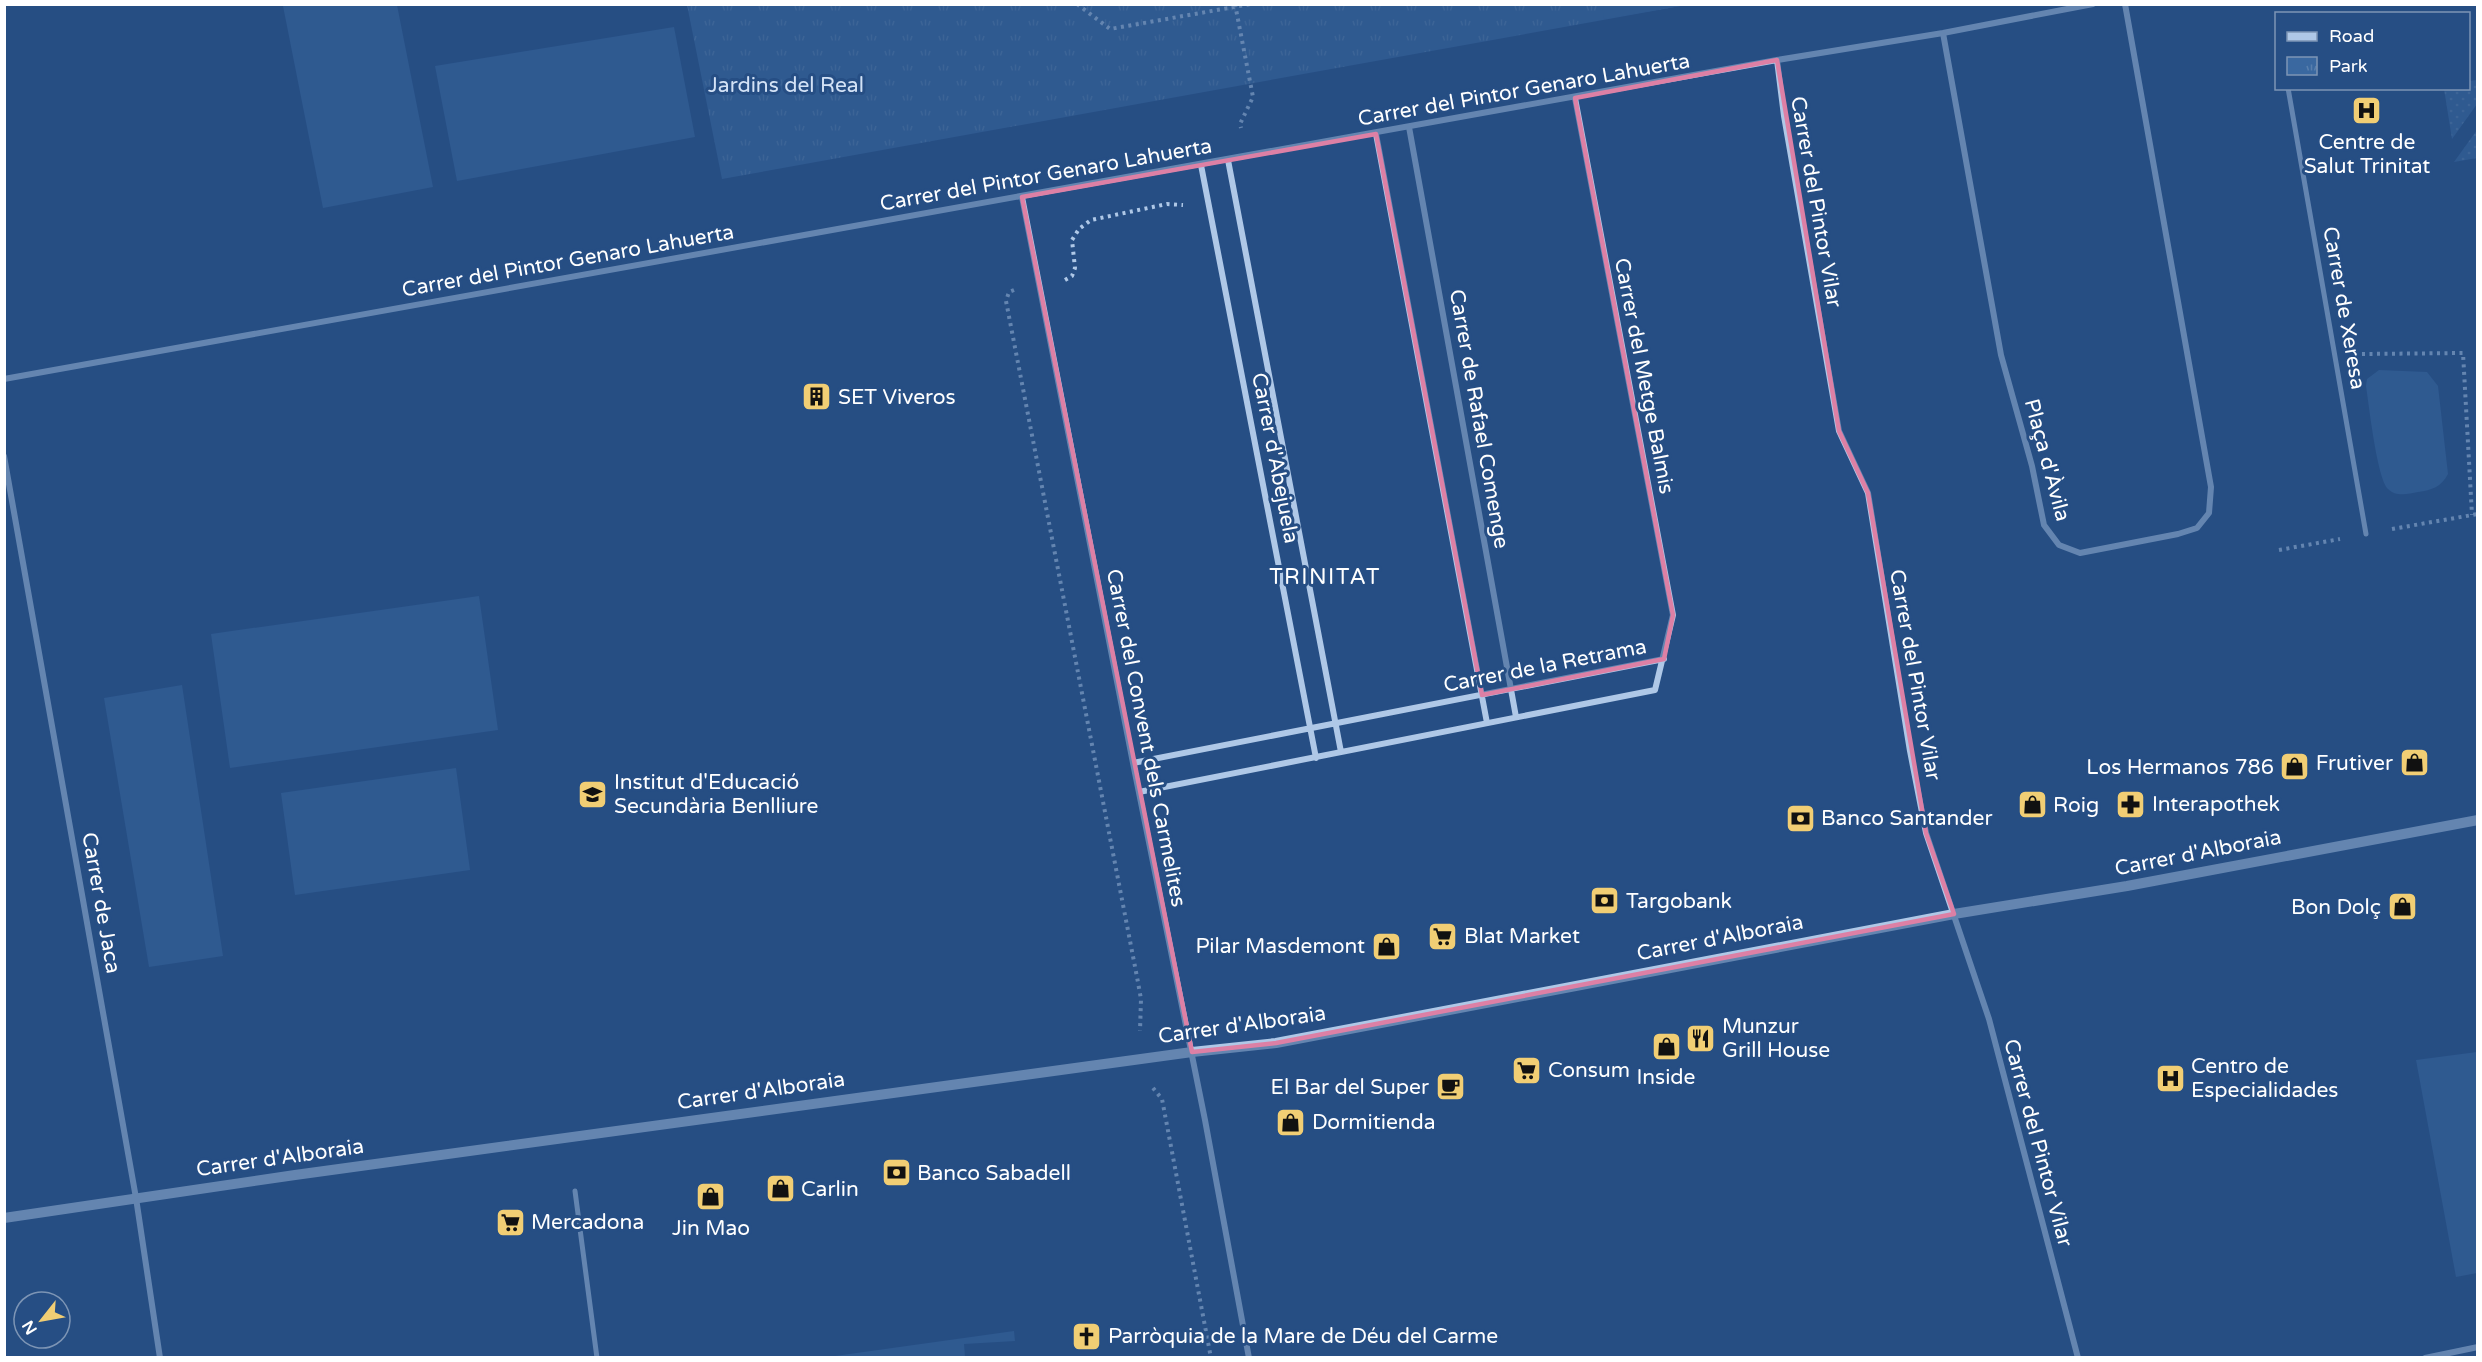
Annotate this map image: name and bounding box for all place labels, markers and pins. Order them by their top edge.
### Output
hospital icon: Centre de Salut Trinitat [2351,95,2383,127]
place label: Centre de Salut Trinitat [2304,130,2430,179]
building icon: SET Viveros [801,381,833,413]
place label: SET Viveros [838,385,956,410]
shop icon: Frutiver [2398,747,2430,779]
shop icon: Los Hermanos 786 [2279,751,2311,783]
place label: Frutiver [2316,751,2393,776]
place label: Los Hermanos 786 [2086,755,2274,780]
place label: Institut d'Educació Secundària Benlliure [614,770,819,819]
school or university icon: Institut d'Educació Secundària Benlliure [577,778,609,810]
pharmacy icon: Interapothek [2115,788,2147,820]
shop icon: Roig [2016,789,2048,821]
place label: Interapothek [2152,792,2280,817]
place label: Roig [2053,793,2099,818]
bank icon: Banco Santander [1784,802,1816,834]
place label: Banco Santander [1821,806,1993,831]
bank icon: Targobank [1589,885,1621,917]
place label: Targobank [1626,889,1732,914]
shop icon: Bon Dolç [2386,891,2418,923]
place label: Bon Dolç [2291,895,2381,920]
supermarket icon: Blat Market [1427,920,1459,952]
place label: Blat Market [1464,924,1580,949]
shop icon: Pilar Masdemont [1370,930,1402,962]
place label: Pilar Masdemont [1195,934,1365,959]
place label: Munzur Grill House [1722,1014,1830,1063]
restaurant icon: Munzur Grill House [1685,1022,1717,1054]
shop icon: Inside [1650,1030,1682,1062]
supermarket icon: Consum [1511,1054,1543,1086]
place label: Centro de Especialidades [2191,1054,2338,1103]
place label: Consum [1548,1058,1630,1083]
hospital icon: Centro de Especialidades [2154,1062,2186,1094]
place label: Inside [1636,1065,1696,1090]
cafe icon: El Bar del Super [1434,1071,1466,1103]
place label: El Bar del Super [1271,1075,1429,1100]
shop icon: Dormitienda [1275,1106,1307,1138]
place label: Dormitienda [1312,1110,1436,1135]
bank icon: Banco Sabadell [880,1157,912,1189]
place label: Banco Sabadell [917,1161,1071,1186]
shop icon: Carlin [764,1173,796,1205]
place label: Carlin [801,1177,859,1202]
shop icon: Jin Mao [695,1181,727,1213]
supermarket icon: Mercadona [494,1206,526,1238]
place label: Mercadona [531,1210,644,1235]
place label: Jin Mao [672,1216,750,1241]
church icon: Parròquia de la Mare de Déu del Carme [1071,1320,1103,1352]
place label: Parròquia de la Mare de Déu del Carme [1108,1324,1498,1349]

